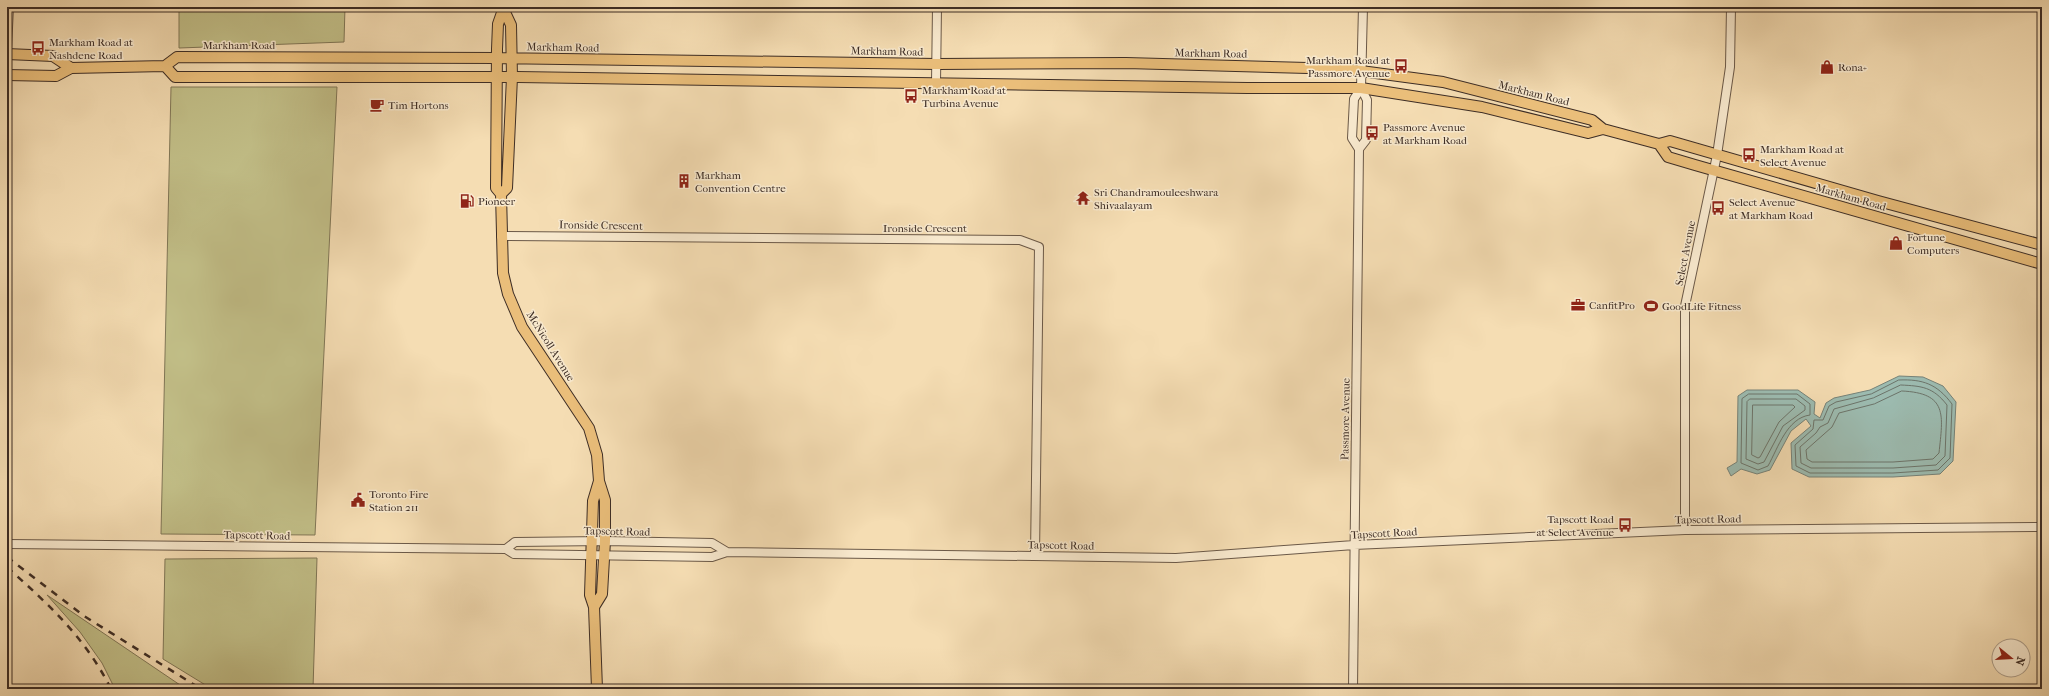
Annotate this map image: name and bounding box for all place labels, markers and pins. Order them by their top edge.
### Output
place label: Markham Road at Nashdene Road [49,36,133,62]
bus stop icon: Markham Road at Nashdene Road [30,40,46,56]
place label: Markham Road at Passmore Avenue [1306,54,1391,80]
bus stop icon: Markham Road at Passmore Avenue [1393,58,1409,74]
shop icon: Rona+ [1819,59,1835,75]
place label: Rona+ [1838,61,1867,74]
place label: Markham Road at Turbina Avenue [922,84,1006,110]
bus stop icon: Markham Road at Turbina Avenue [903,88,919,104]
cafe icon: Tim Hortons [369,97,385,113]
place label: Tim Hortons [388,99,449,112]
place label: Passmore Avenue at Markham Road [1383,121,1468,147]
bus stop icon: Passmore Avenue at Markham Road [1364,125,1380,141]
place label: Markham Road at Select Avenue [1760,143,1844,169]
bus stop icon: Markham Road at Select Avenue [1741,147,1757,163]
place label: Markham Convention Centre [695,169,786,195]
building icon: Markham Convention Centre [676,173,692,189]
place label: Sri Chandramouleeshwara Shivaalayam [1094,186,1219,212]
temple icon: Sri Chandramouleeshwara Shivaalayam [1075,190,1091,206]
fuel station icon: Pioneer [459,193,475,209]
place label: Pioneer [478,195,516,208]
place label: Select Avenue at Markham Road [1729,196,1814,222]
bus stop icon: Select Avenue at Markham Road [1710,200,1726,216]
place label: Fortune Computers [1907,231,1959,257]
shop icon: Fortune Computers [1888,235,1904,251]
office icon: CanfitPro [1570,297,1586,313]
sports icon: GoodLife Fitness [1643,298,1659,314]
place label: CanfitPro [1589,299,1635,312]
place label: GoodLife Fitness [1662,300,1741,313]
place label: Toronto Fire Station 211 [369,488,429,514]
public building icon: Toronto Fire Station 211 [350,492,366,508]
place label: Tapscott Road at Select Avenue [1537,513,1615,539]
bus stop icon: Tapscott Road at Select Avenue [1617,517,1633,533]

